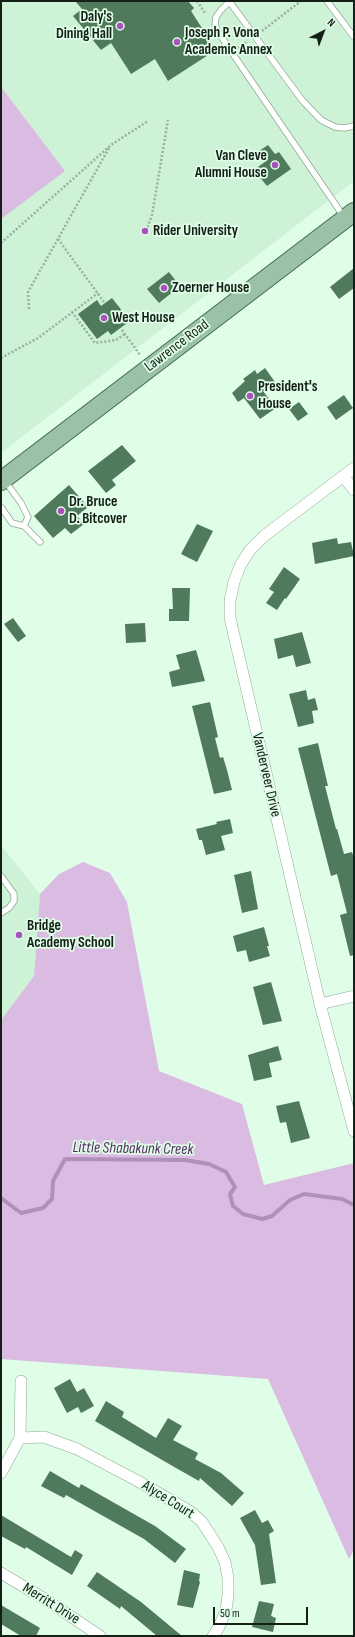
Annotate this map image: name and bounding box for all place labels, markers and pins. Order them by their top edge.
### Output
place label: Daly's Dining Hall [56,8,112,43]
marker: Daly's Dining Hall [115,21,125,31]
place label: Joseph P. Vona Academic Annex [185,24,272,59]
marker: Joseph P. Vona Academic Annex [172,37,182,47]
place label: Van Cleve Alumni House [195,147,267,182]
marker: Van Cleve Alumni House [270,160,280,170]
place label: Rider University [153,222,238,240]
marker: Rider University [140,226,150,236]
place label: Zoerner House [172,279,249,297]
marker: Zoerner House [159,283,169,293]
place label: West House [112,309,175,327]
marker: West House [99,313,109,323]
place label: President's House [258,378,318,413]
marker: President's House [245,391,255,401]
place label: Dr. Bruce D. Bitcover [69,493,127,528]
marker: Dr. Bruce D. Bitcover [56,506,66,516]
place label: Bridge Academy School [27,917,114,952]
marker: Bridge Academy School [14,930,24,940]

